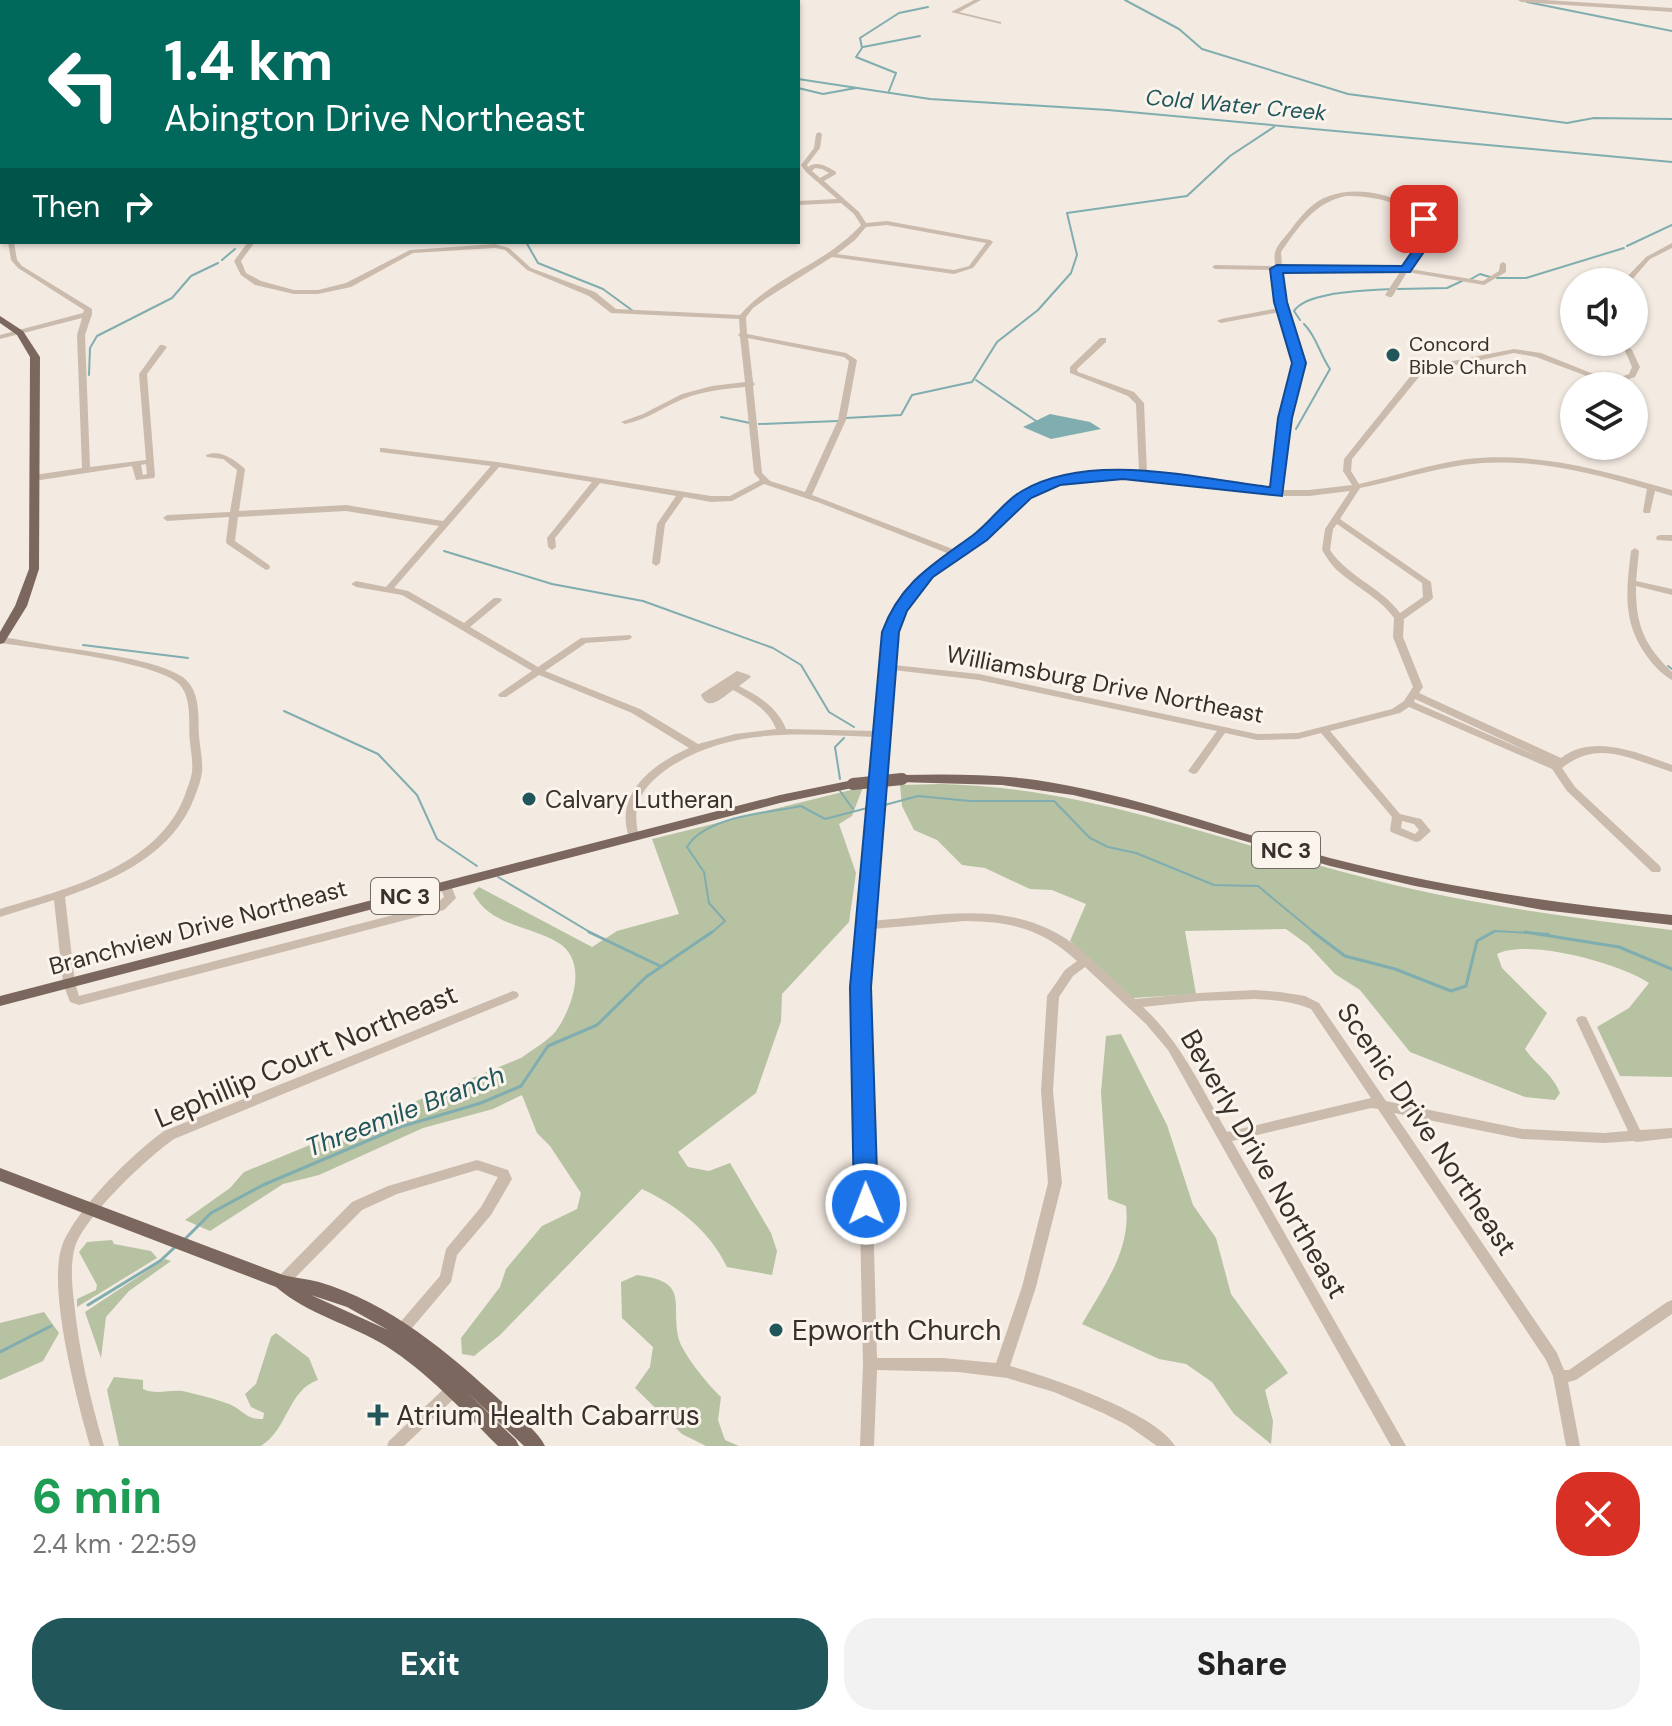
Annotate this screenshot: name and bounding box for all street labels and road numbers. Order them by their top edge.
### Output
street label: Williamsburg Drive Northeast [944,638,1266,730]
road number: NC 3 [1252,832,1320,868]
street label: Branchview Drive Northeast [45,872,351,982]
road number: NC 3 [371,878,439,914]
street label: Lephillip Court Northeast [149,975,463,1137]
street label: Scenic Drive Northeast [1329,995,1525,1263]
street label: Beverly Drive Northeast [1172,1023,1356,1305]

